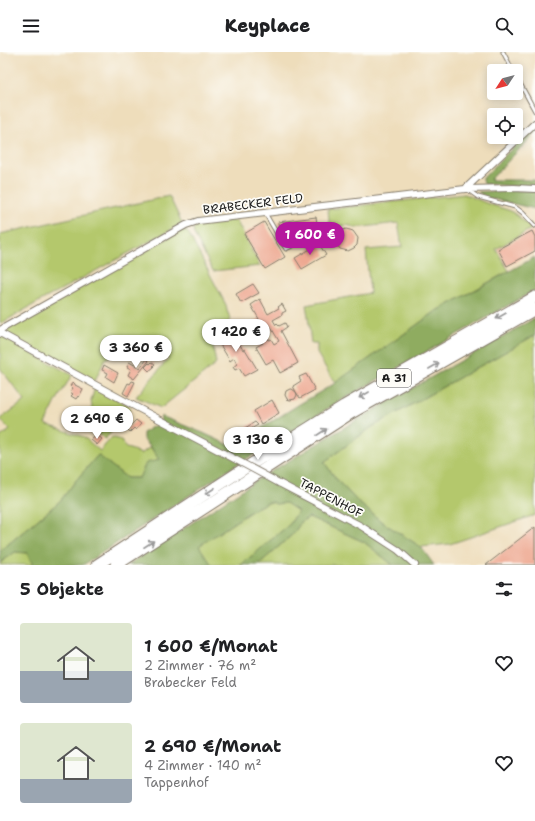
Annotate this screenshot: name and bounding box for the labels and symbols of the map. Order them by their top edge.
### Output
north arrow [487,64,523,100]
street label: BRABECKER FELD [202,190,304,218]
pin: 1 600 € [273,222,347,256]
one-way arrow [495,313,507,321]
pin: 1 420 € [199,319,273,353]
pin: 3 360 € [99,335,173,369]
one-way arrow [428,362,440,369]
road number: A 31 [377,369,411,387]
one-way arrow [358,391,370,399]
pin: 2 690 € [60,406,134,440]
pin: 3 130 € [221,427,295,461]
one-way arrow [316,428,327,436]
street label: TAPPENHOF [297,475,366,521]
one-way arrow [205,487,216,495]
one-way arrow [143,540,154,548]

